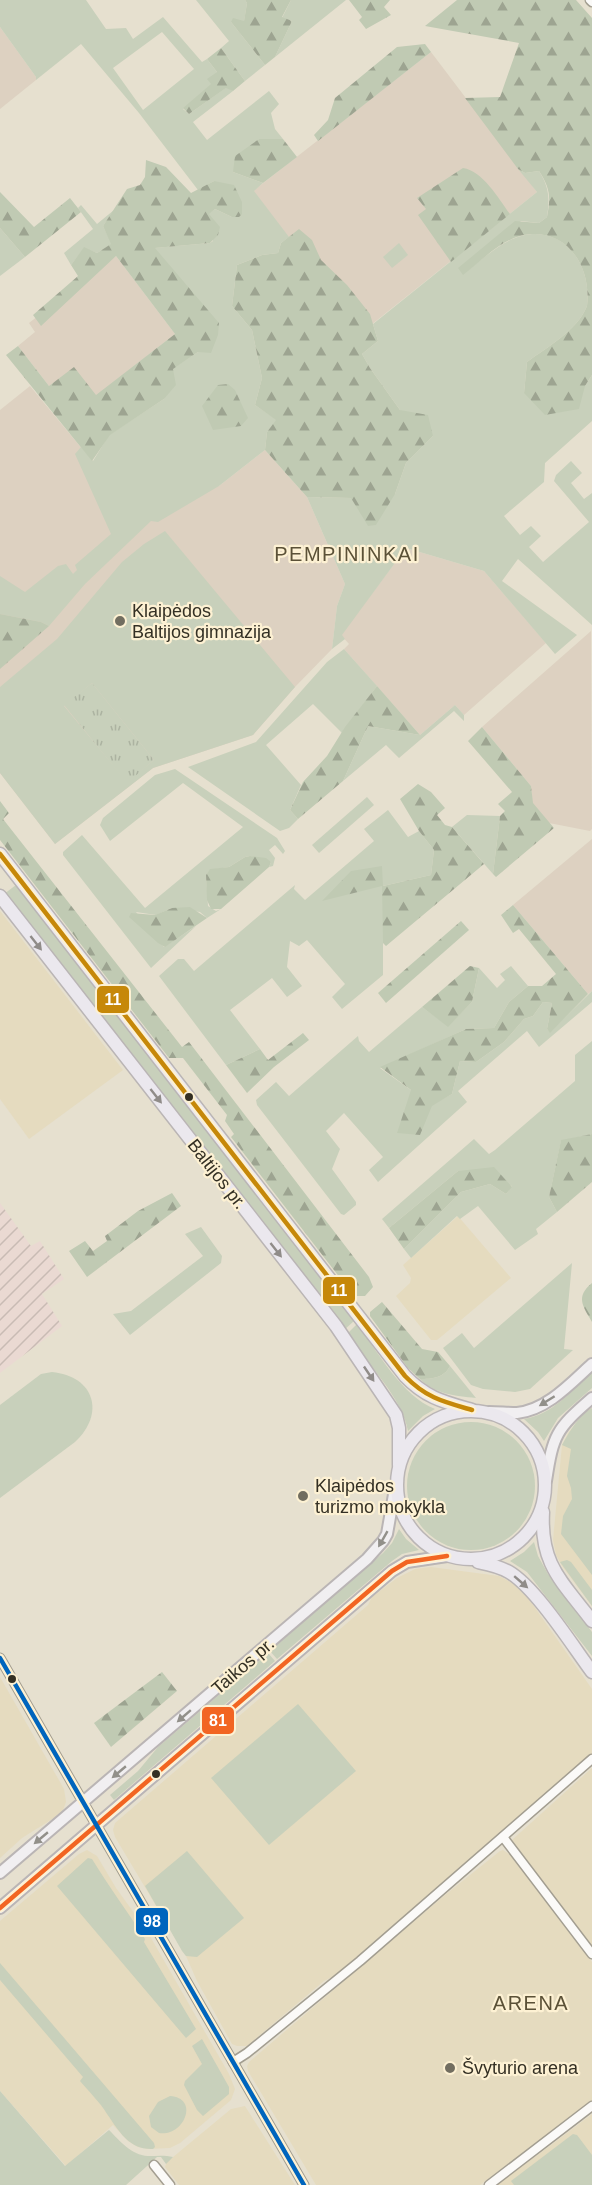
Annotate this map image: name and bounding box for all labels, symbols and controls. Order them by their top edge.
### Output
district label: PEMPININKAI [274,543,420,565]
place label: Klaipėdos Baltijos gimnazija [132,601,272,642]
marker: Klaipėdos Baltijos gimnazija [113,614,127,628]
one-way arrow [29,935,41,950]
line badge: 11 [96,985,130,1014]
text: 11 [105,991,122,1008]
one-way arrow [149,1089,161,1104]
unlabelled marker [183,1091,195,1103]
street label: Baltijos pr. [184,1135,250,1213]
one-way arrow [270,1242,282,1257]
line badge: 11 [322,1276,356,1305]
text: 11 [331,1282,348,1299]
one-way arrow [364,1366,375,1383]
one-way arrow [539,1395,555,1406]
place label: Klaipėdos turizmo mokykla [315,1476,446,1517]
marker: Klaipėdos turizmo mokykla [296,1489,310,1503]
one-way arrow [377,1531,388,1547]
one-way arrow [513,1575,529,1588]
street label: Taikos pr. [208,1634,278,1698]
unlabelled marker [6,1673,18,1685]
line badge: 81 [201,1706,235,1735]
one-way arrow [177,1709,192,1722]
text: 81 [209,1712,227,1729]
one-way arrow [112,1765,127,1778]
unlabelled marker [150,1768,162,1780]
one-way arrow [33,1831,49,1844]
line badge: 98 [135,1907,169,1936]
text: 98 [143,1913,161,1930]
district label: ARENA [493,1992,569,2014]
place label: Švyturio arena [462,2057,579,2078]
marker: Švyturio arena [443,2061,457,2075]

